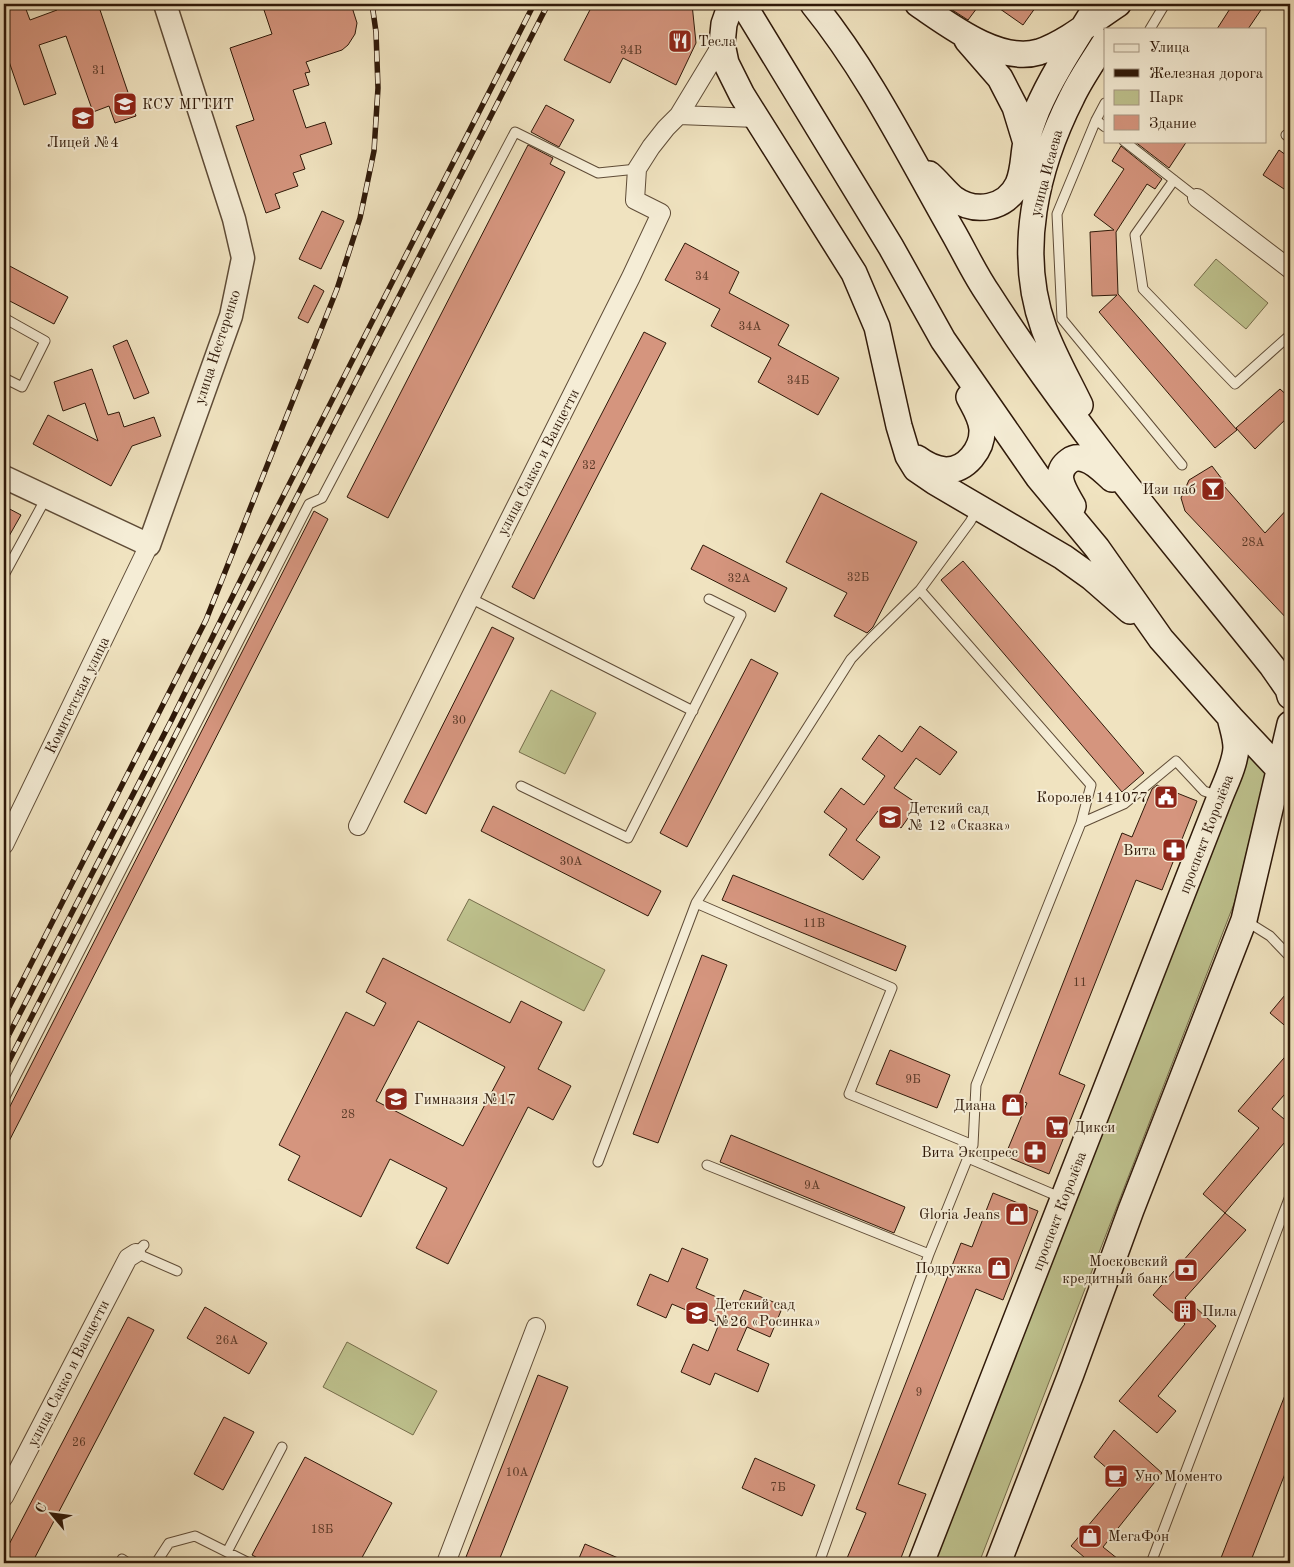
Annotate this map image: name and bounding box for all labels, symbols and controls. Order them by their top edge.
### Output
restaurant icon: Тесла [667,28,693,54]
legend [1104,28,1266,142]
place label: Тесла [698,35,737,50]
text: Улица [1149,41,1190,56]
house number: 34В [620,45,642,57]
house number: 31 [92,65,106,77]
text: Железная дорога [1149,67,1264,82]
school or university icon: КСУ МГТИТ [112,91,138,117]
text: Парк [1149,91,1184,106]
place label: КСУ МГТИТ [142,98,234,113]
school or university icon: Лицей №4 [70,105,96,131]
text: Здание [1149,117,1196,132]
street label: улица Исаева [1029,128,1066,219]
place label: Лицей №4 [47,136,119,151]
house number: 34 [695,271,709,283]
street label: улица Нестеренко [193,288,244,407]
house number: 34А [738,321,762,333]
house number: 34Б [787,375,809,387]
street label: улица Сакко и Ванцетти [496,387,583,538]
house number: 32 [582,460,596,472]
bar icon: Изи паб [1200,476,1226,502]
place label: Изи паб [1143,483,1196,498]
house number: 28А [1241,537,1265,549]
house number: 32Б [847,572,869,584]
house number: 32А [727,573,751,585]
street label: Комитетская улица [44,634,113,756]
house number: 30 [452,715,466,727]
street label: проспект Королёва [1178,772,1237,896]
public building icon: Королев 141077 [1153,784,1179,810]
place label: Королев 141077 [1036,791,1148,806]
place label: Детский сад № 12 «Сказка» [908,802,1011,834]
school or university icon: Детский сад № 12 «Сказка» [877,804,903,830]
pharmacy icon: Вита [1161,837,1187,863]
place label: Вита [1123,844,1157,859]
house number: 30А [559,856,583,868]
house number: 11В [803,918,825,930]
house number: 11 [1073,977,1087,989]
house number: 9Б [905,1074,921,1086]
school or university icon: Гимназия №17 [383,1086,409,1112]
shop icon: Диана [1000,1092,1026,1118]
place label: Гимназия №17 [414,1093,516,1108]
place label: Диана [954,1099,997,1114]
house number: 28 [341,1109,355,1121]
supermarket icon: Дикси [1044,1114,1070,1140]
place label: Дикси [1074,1121,1115,1136]
pharmacy icon: Вита Экспресс [1022,1139,1048,1165]
place label: Вита Экспресс [921,1146,1018,1161]
street label: проспект Королёва [1031,1149,1090,1273]
house number: 9А [804,1180,820,1192]
shop icon: Gloria Jeans [1004,1201,1030,1227]
place label: Gloria Jeans [919,1208,1000,1223]
shop icon: Подружка [986,1255,1012,1281]
place label: Московский кредитный банк [1062,1255,1168,1287]
bank icon: Московский кредитный банк [1173,1257,1199,1283]
place label: Подружка [915,1262,983,1277]
street label: улица Сакко и Ванцетти [26,1298,113,1449]
place label: Детский сад №26 «Росинка» [714,1298,821,1330]
building icon: Пила [1172,1298,1198,1324]
school or university icon: Детский сад №26 «Росинка» [684,1300,710,1326]
place label: Пила [1202,1305,1237,1320]
house number: 26А [215,1335,239,1347]
house number: 9 [916,1387,922,1399]
house number: 26 [72,1437,86,1449]
cafe icon: Уно Моменто [1103,1463,1129,1489]
house number: 10А [505,1467,529,1479]
place label: Уно Моменто [1134,1470,1222,1485]
house number: 7Б [770,1482,786,1494]
north arrow [28,1490,78,1540]
text: С [33,1501,50,1516]
shop icon: МегаФон [1077,1523,1103,1549]
house number: 18Б [311,1524,333,1536]
place label: МегаФон [1108,1530,1169,1545]

